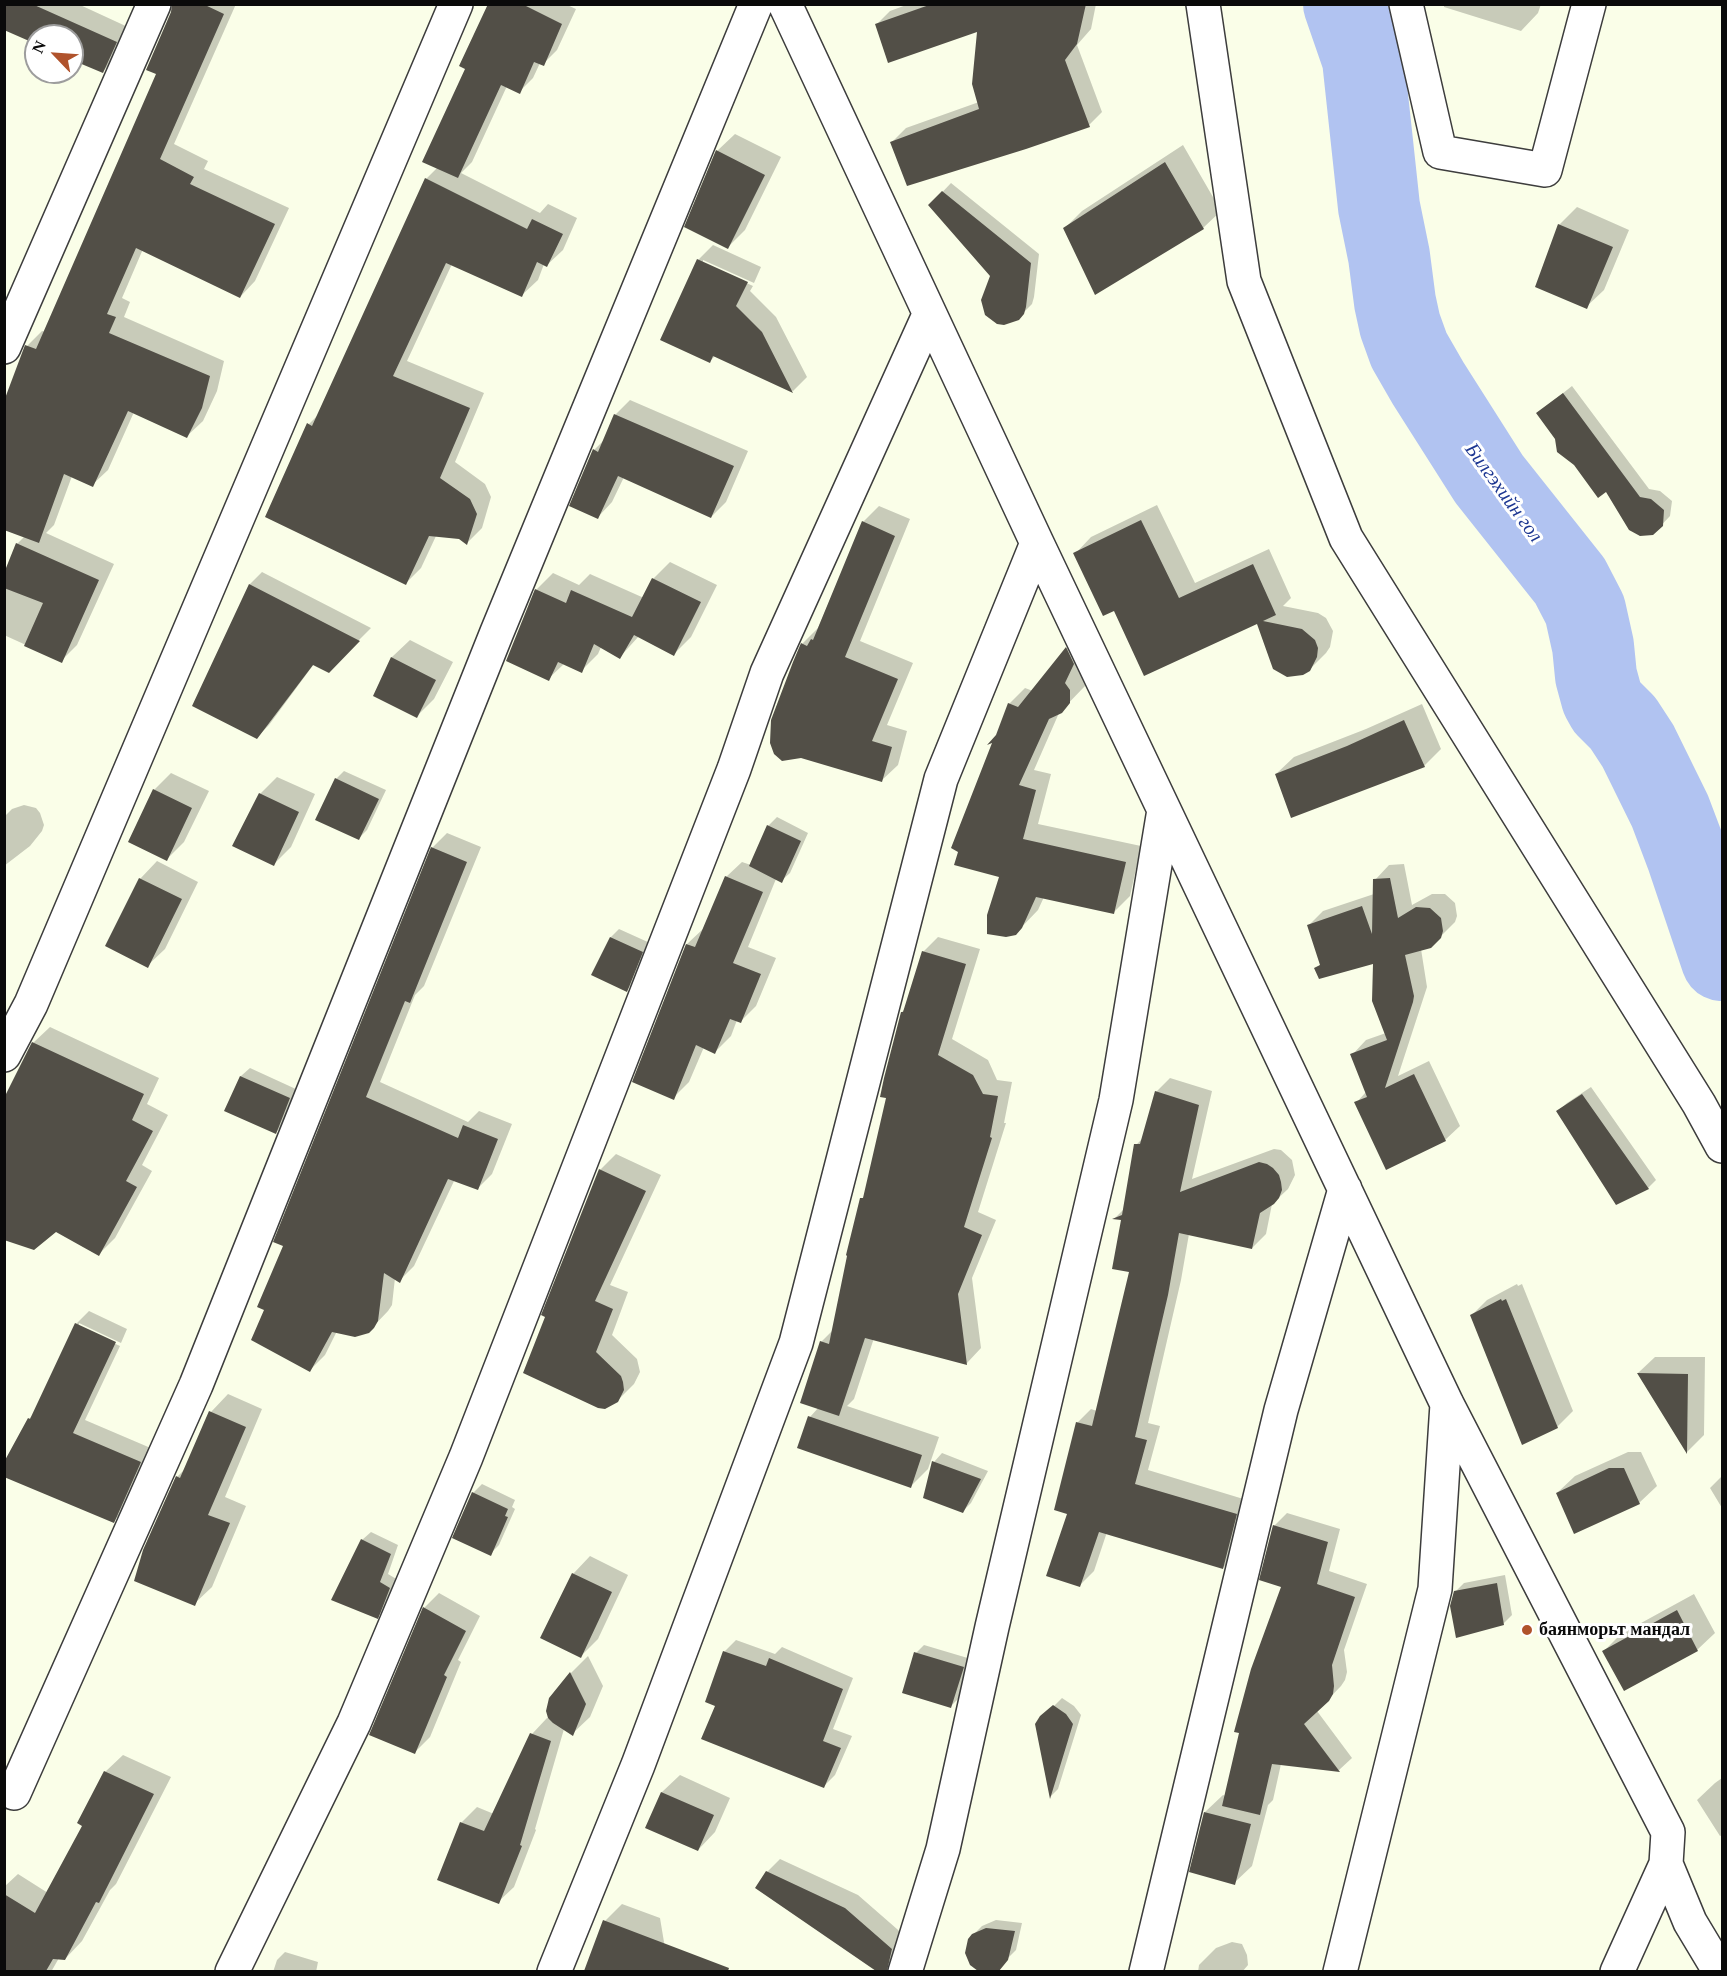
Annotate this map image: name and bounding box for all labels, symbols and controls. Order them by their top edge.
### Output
north arrow [24,24,84,84]
text: N [29,38,49,56]
water label: Билгэхийн гол [1459,439,1547,547]
place label: баянморьт мандал [1539,1619,1690,1641]
marker: баянморьт мандал [1520,1623,1534,1637]

